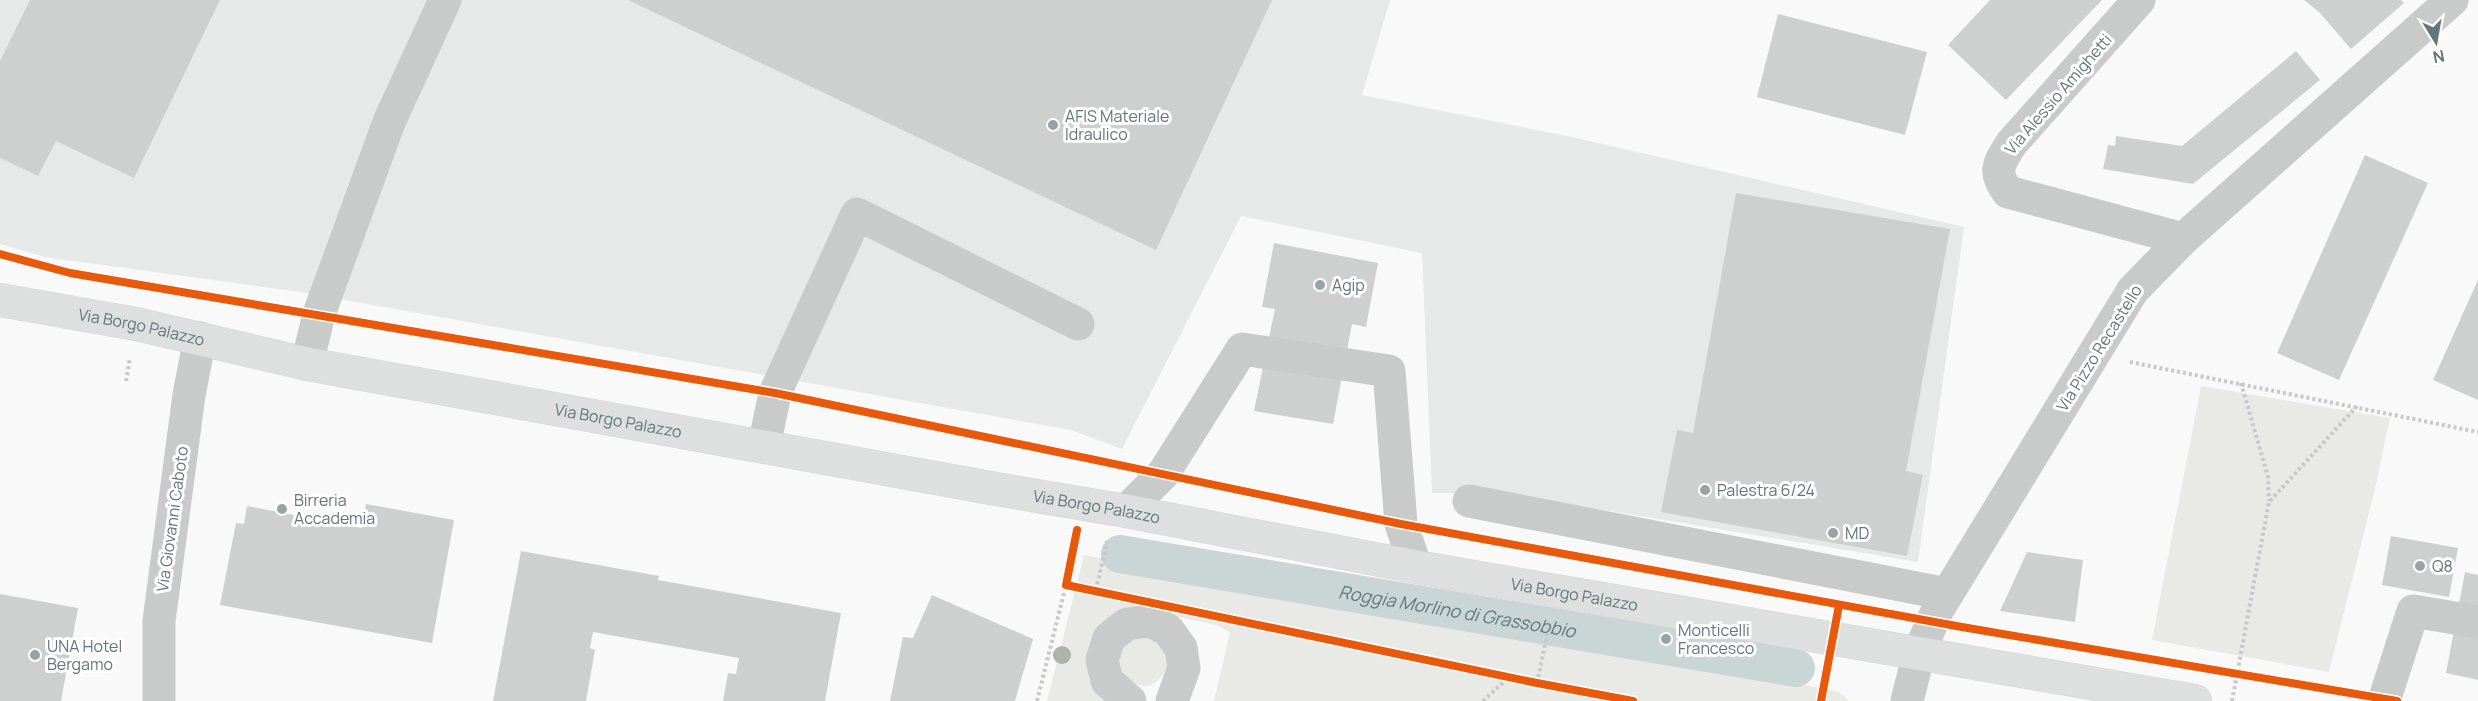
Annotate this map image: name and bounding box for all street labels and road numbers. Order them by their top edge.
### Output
street label: Via Alessio Amighetti [2000,29,2116,159]
street label: Via Pizzo Recastello [2051,281,2147,415]
street label: Via Borgo Palazzo [77,303,207,351]
street label: Via Borgo Palazzo [553,398,683,443]
street label: Via Giovanni Caboto [151,445,193,593]
street label: Via Borgo Palazzo [1031,484,1162,528]
street label: Via Borgo Palazzo [1509,573,1640,616]

